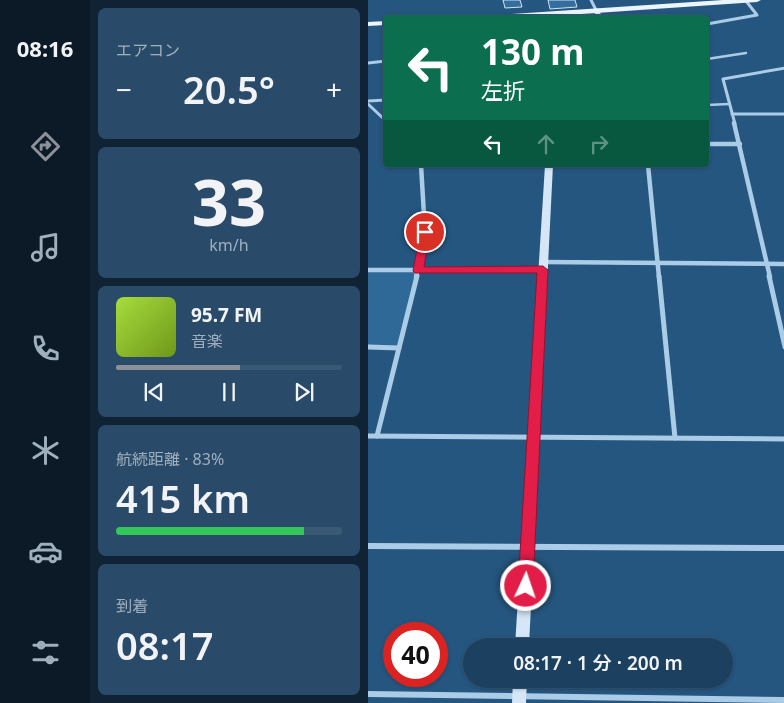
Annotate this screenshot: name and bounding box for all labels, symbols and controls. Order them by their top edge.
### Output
text: 130 m [481,28,584,75]
text: 08:16 [17,33,73,63]
icon: left [398,35,463,100]
text: エアコン [116,39,180,61]
text: 20.5° [183,63,275,115]
text: − [116,70,132,108]
text: + [326,70,342,108]
text: 左折 [481,75,525,105]
icon: directions [28,129,63,164]
icon: left [479,130,507,158]
icon: ahead [532,130,560,158]
icon: right [585,130,613,158]
text: 33 [192,157,266,245]
pin [404,211,446,253]
icon: arrive [411,218,439,246]
icon: music [28,230,63,265]
text: km/h [209,234,249,256]
text: 95.7 FM [191,302,262,328]
text: 音楽 [191,330,223,352]
icon: phone [28,331,63,366]
icon: previous [140,378,168,406]
icon: pause [215,378,243,406]
icon: next [290,378,318,406]
icon: climate [28,433,63,468]
text: 航続距離 · 83% [116,448,224,470]
text: 415 km [116,472,250,524]
icon: car [28,534,63,569]
position arrow [499,559,551,611]
text: 到着 [116,595,148,617]
text: 08:17 [116,619,213,671]
speed limit sign: 40 [383,622,448,687]
icon: filters [28,635,63,670]
text: 08:17 · 1 分 · 200 m [513,650,683,676]

